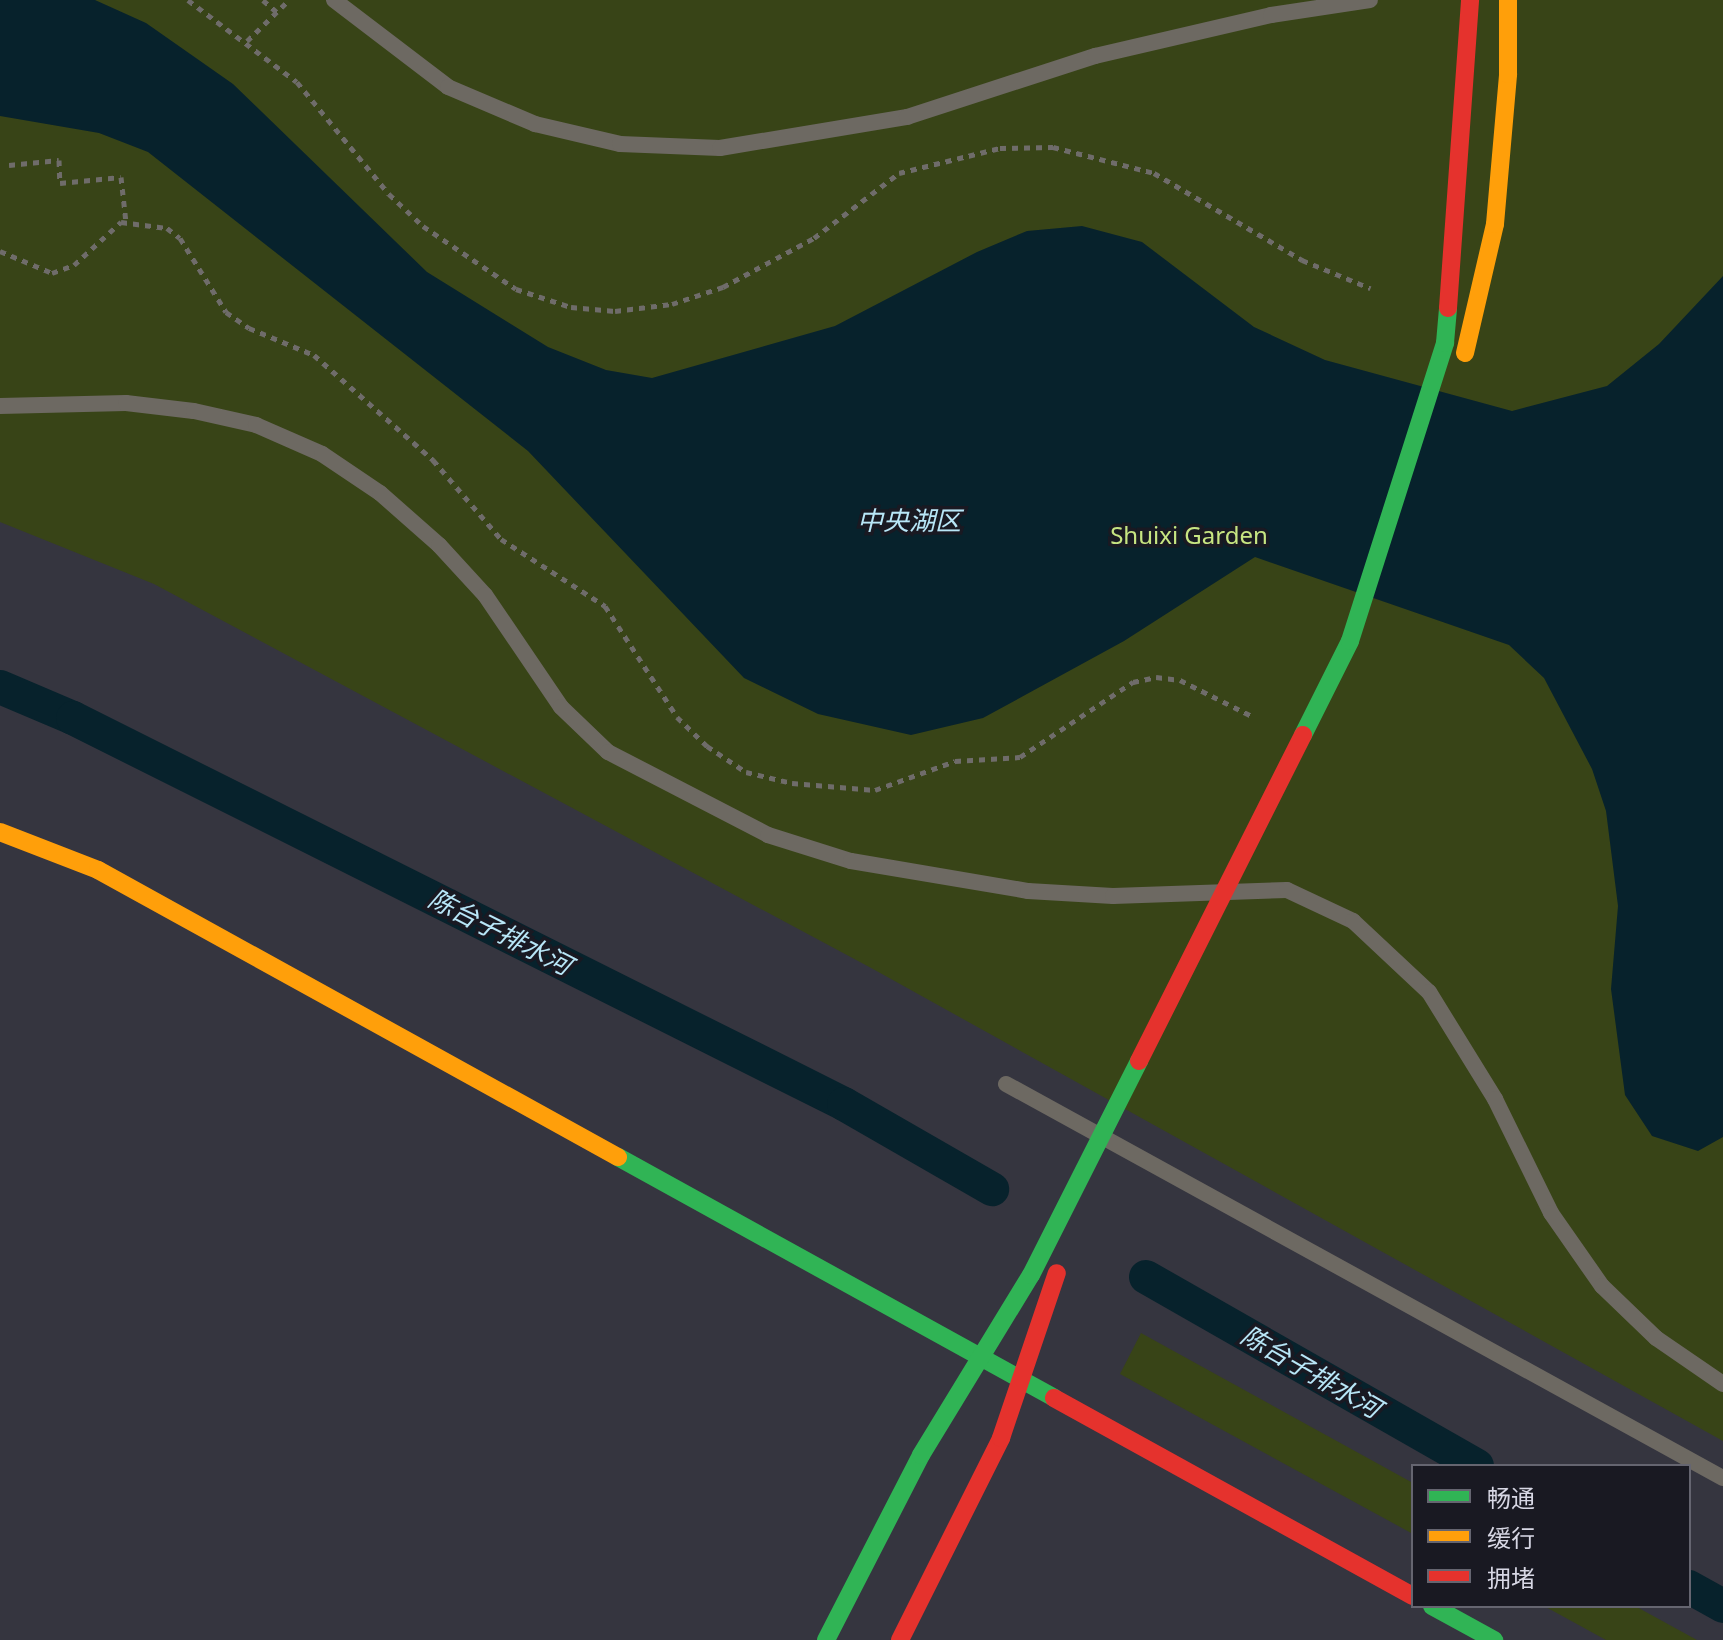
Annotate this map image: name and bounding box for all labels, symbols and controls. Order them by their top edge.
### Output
water label: 中央湖区 [857,505,961,537]
park label: Shuixi Garden [1110,521,1268,549]
water label: 陈台子排水河 [423,883,577,981]
water label: 陈台子排水河 [1236,1319,1386,1425]
legend [1411,1464,1691,1608]
text: 畅通 [1487,1481,1535,1514]
text: 缓行 [1487,1521,1535,1554]
text: 拥堵 [1487,1561,1535,1594]

